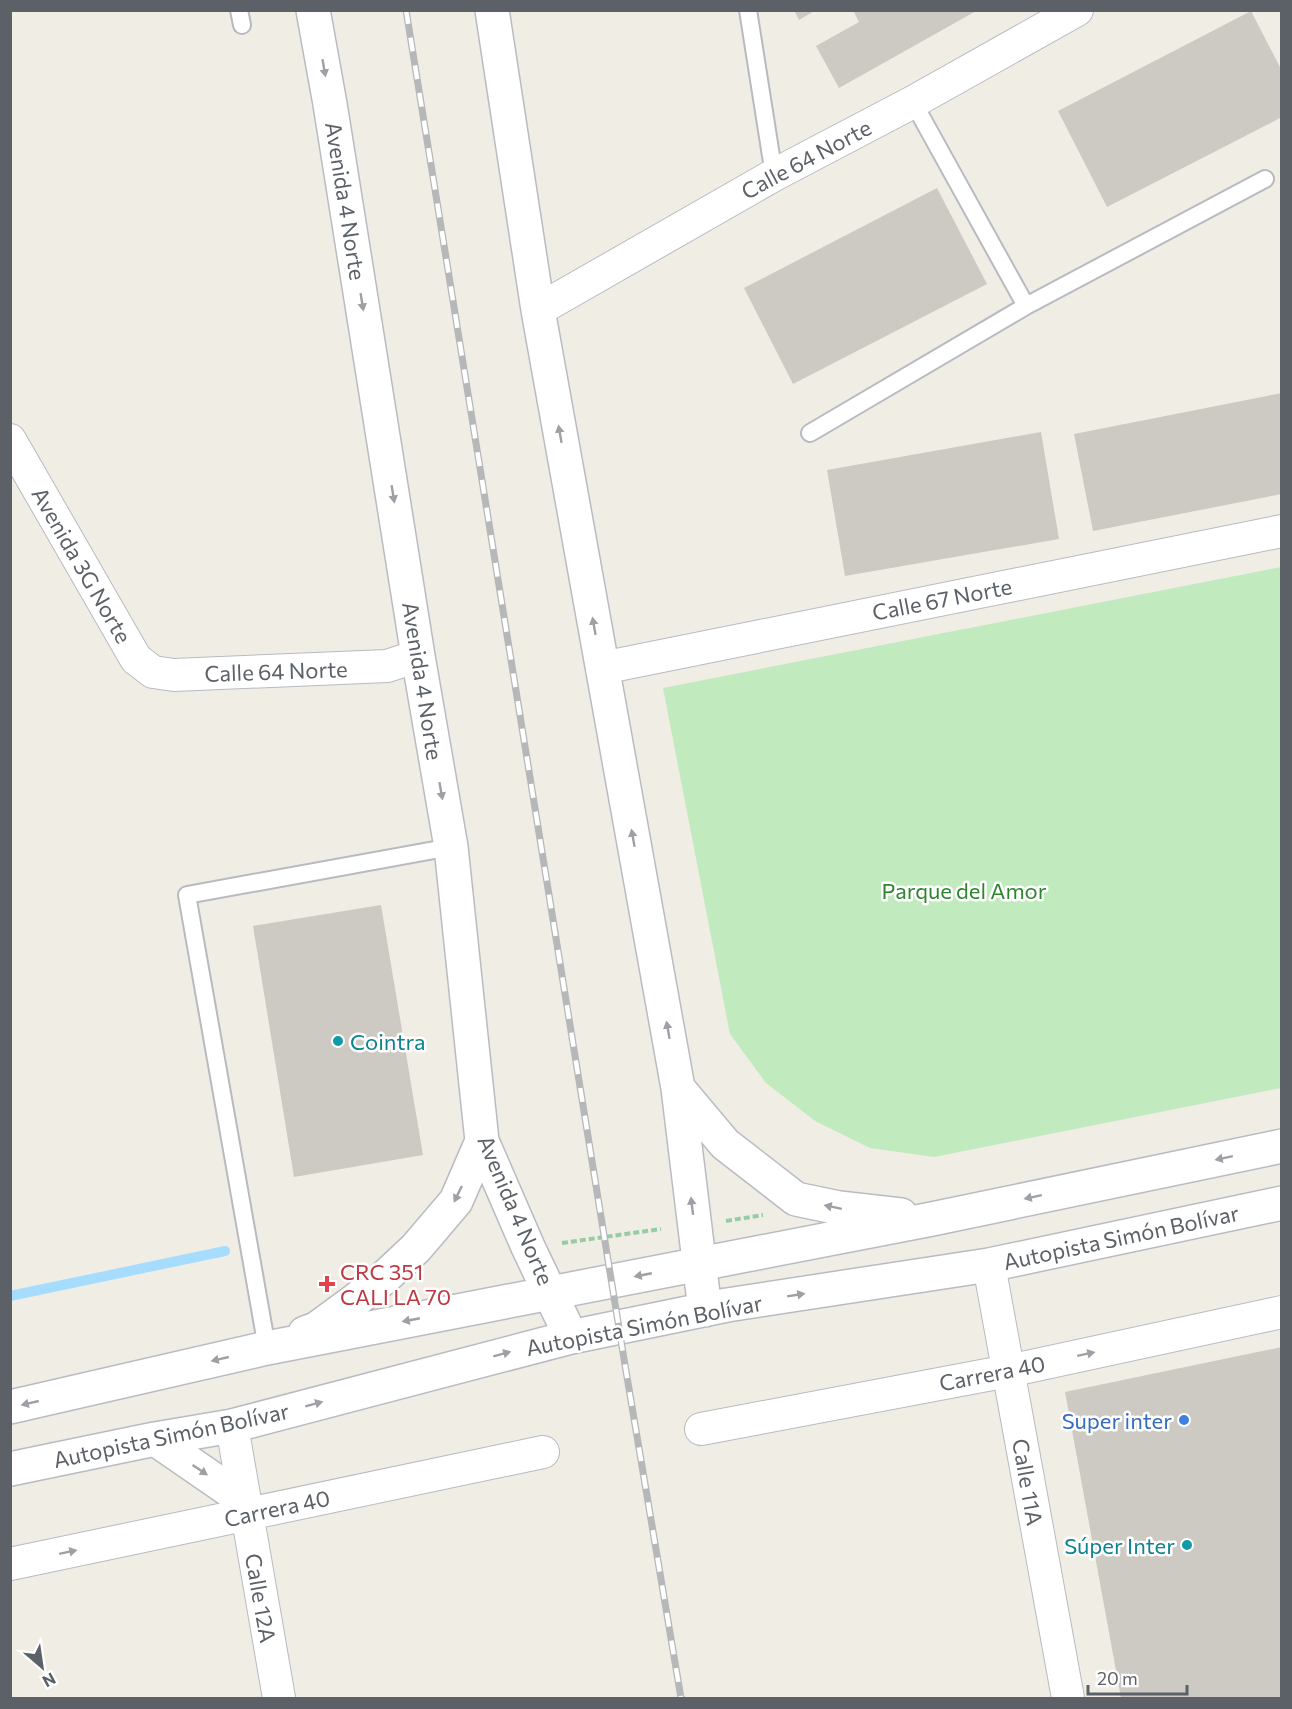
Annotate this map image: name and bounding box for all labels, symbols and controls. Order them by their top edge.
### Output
one-way arrow [320,59,329,78]
street label: Calle 64 Norte [736,113,876,205]
street label: Avenida 4 Norte [320,120,372,282]
one-way arrow [358,293,367,312]
one-way arrow [555,424,564,443]
street label: Avenida 3G Norte [26,482,138,648]
one-way arrow [388,485,397,504]
street label: Calle 67 Norte [870,572,1014,626]
street label: Avenida 4 Norte [397,600,449,762]
one-way arrow [590,616,599,635]
street label: Calle 64 Norte [204,655,348,687]
one-way arrow [437,781,446,800]
one-way arrow [628,828,637,847]
park label: Parque del Amor [881,877,1047,904]
one-way arrow [663,1020,672,1039]
place label: Cointra [350,1028,426,1055]
marker: Cointra [331,1034,345,1048]
street label: Avenida 4 Norte [472,1131,560,1289]
one-way arrow [1215,1153,1234,1163]
one-way arrow [454,1186,463,1203]
one-way arrow [1024,1193,1043,1203]
one-way arrow [688,1196,697,1215]
street label: Autopista Simón Bolívar [1001,1199,1242,1275]
one-way arrow [823,1202,842,1211]
place label: CRC 351 CALI LA 70 [340,1258,451,1310]
one-way arrow [633,1271,652,1280]
marker: CRC 351 CALI LA 70 [318,1275,336,1293]
street label: Autopista Simón Bolívar [523,1289,765,1361]
one-way arrow [787,1290,806,1299]
one-way arrow [401,1316,420,1325]
one-way arrow [494,1349,512,1358]
one-way arrow [1076,1349,1095,1358]
street label: Carrera 40 [937,1350,1047,1396]
one-way arrow [211,1355,229,1365]
street label: Autopista Simón Bolívar [51,1397,292,1473]
one-way arrow [20,1399,39,1408]
one-way arrow [305,1399,323,1408]
place label: Super inter [1062,1407,1172,1434]
marker: Super inter [1177,1413,1191,1427]
street label: Calle 11A [1007,1437,1049,1527]
one-way arrow [192,1464,208,1475]
street label: Carrera 40 [222,1484,332,1532]
place label: Súper Inter [1064,1532,1175,1559]
marker: Súper Inter [1180,1538,1194,1552]
one-way arrow [58,1547,77,1556]
street label: Calle 12A [240,1551,282,1645]
north arrow [12,1637,72,1697]
scale bar [1088,1658,1187,1696]
text: 20 m [1097,1667,1138,1689]
text: N [40,1669,59,1692]

